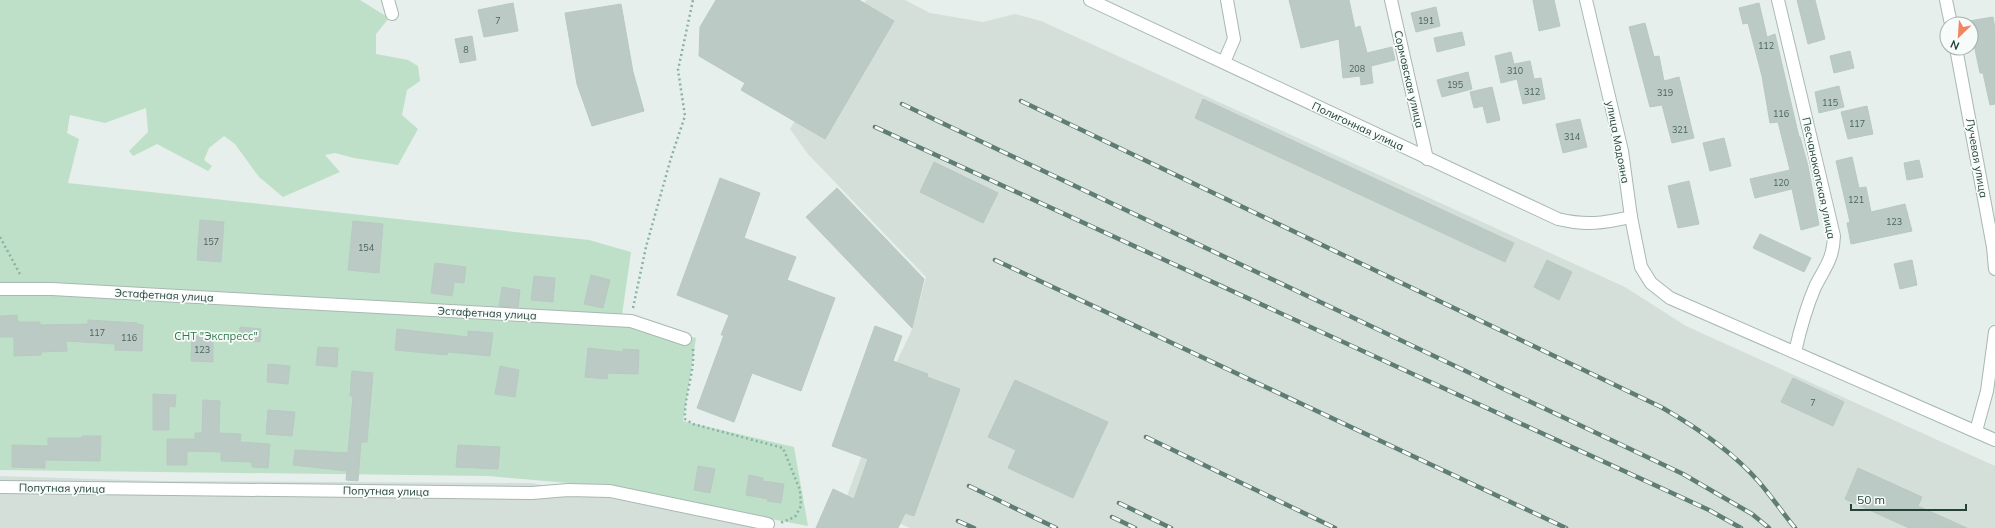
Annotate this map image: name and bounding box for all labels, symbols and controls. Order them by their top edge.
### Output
house number: 7 [495,15,501,26]
house number: 191 [1418,15,1434,26]
north arrow [1939,16,1979,56]
street label: Сормовская улица [1391,29,1427,129]
text: N [1948,37,1961,53]
house number: 112 [1758,40,1774,51]
house number: 8 [463,44,469,55]
house number: 208 [1349,63,1365,74]
house number: 310 [1507,65,1523,76]
house number: 195 [1447,79,1464,90]
house number: 312 [1524,86,1540,97]
house number: 319 [1657,87,1673,98]
house number: 115 [1822,97,1839,108]
street label: Полигонная улица [1310,99,1406,153]
street label: улица Мадояна [1603,100,1633,184]
house number: 116 [1773,108,1789,119]
street label: Песчанокопская улица [1799,116,1839,240]
street label: Лучевая улица [1963,117,1991,199]
house number: 117 [1849,118,1865,129]
house number: 321 [1672,124,1688,135]
house number: 314 [1564,131,1581,142]
house number: 120 [1773,177,1789,188]
house number: 121 [1848,194,1864,205]
house number: 123 [1886,216,1902,227]
house number: 157 [203,236,219,247]
house number: 154 [358,242,375,253]
street label: Эстафетная улица [114,285,214,305]
street label: Эстафетная улица [437,303,537,323]
house number: 117 [89,327,105,338]
park label: СНТ "Экспресс" [174,329,258,343]
house number: 116 [121,332,137,343]
house number: 123 [194,344,210,355]
house number: 7 [1810,397,1816,408]
street label: Попутная улица [19,480,105,496]
street label: Попутная улица [343,483,429,499]
scale bar [1851,486,1966,512]
text: 50 m [1857,492,1885,507]

